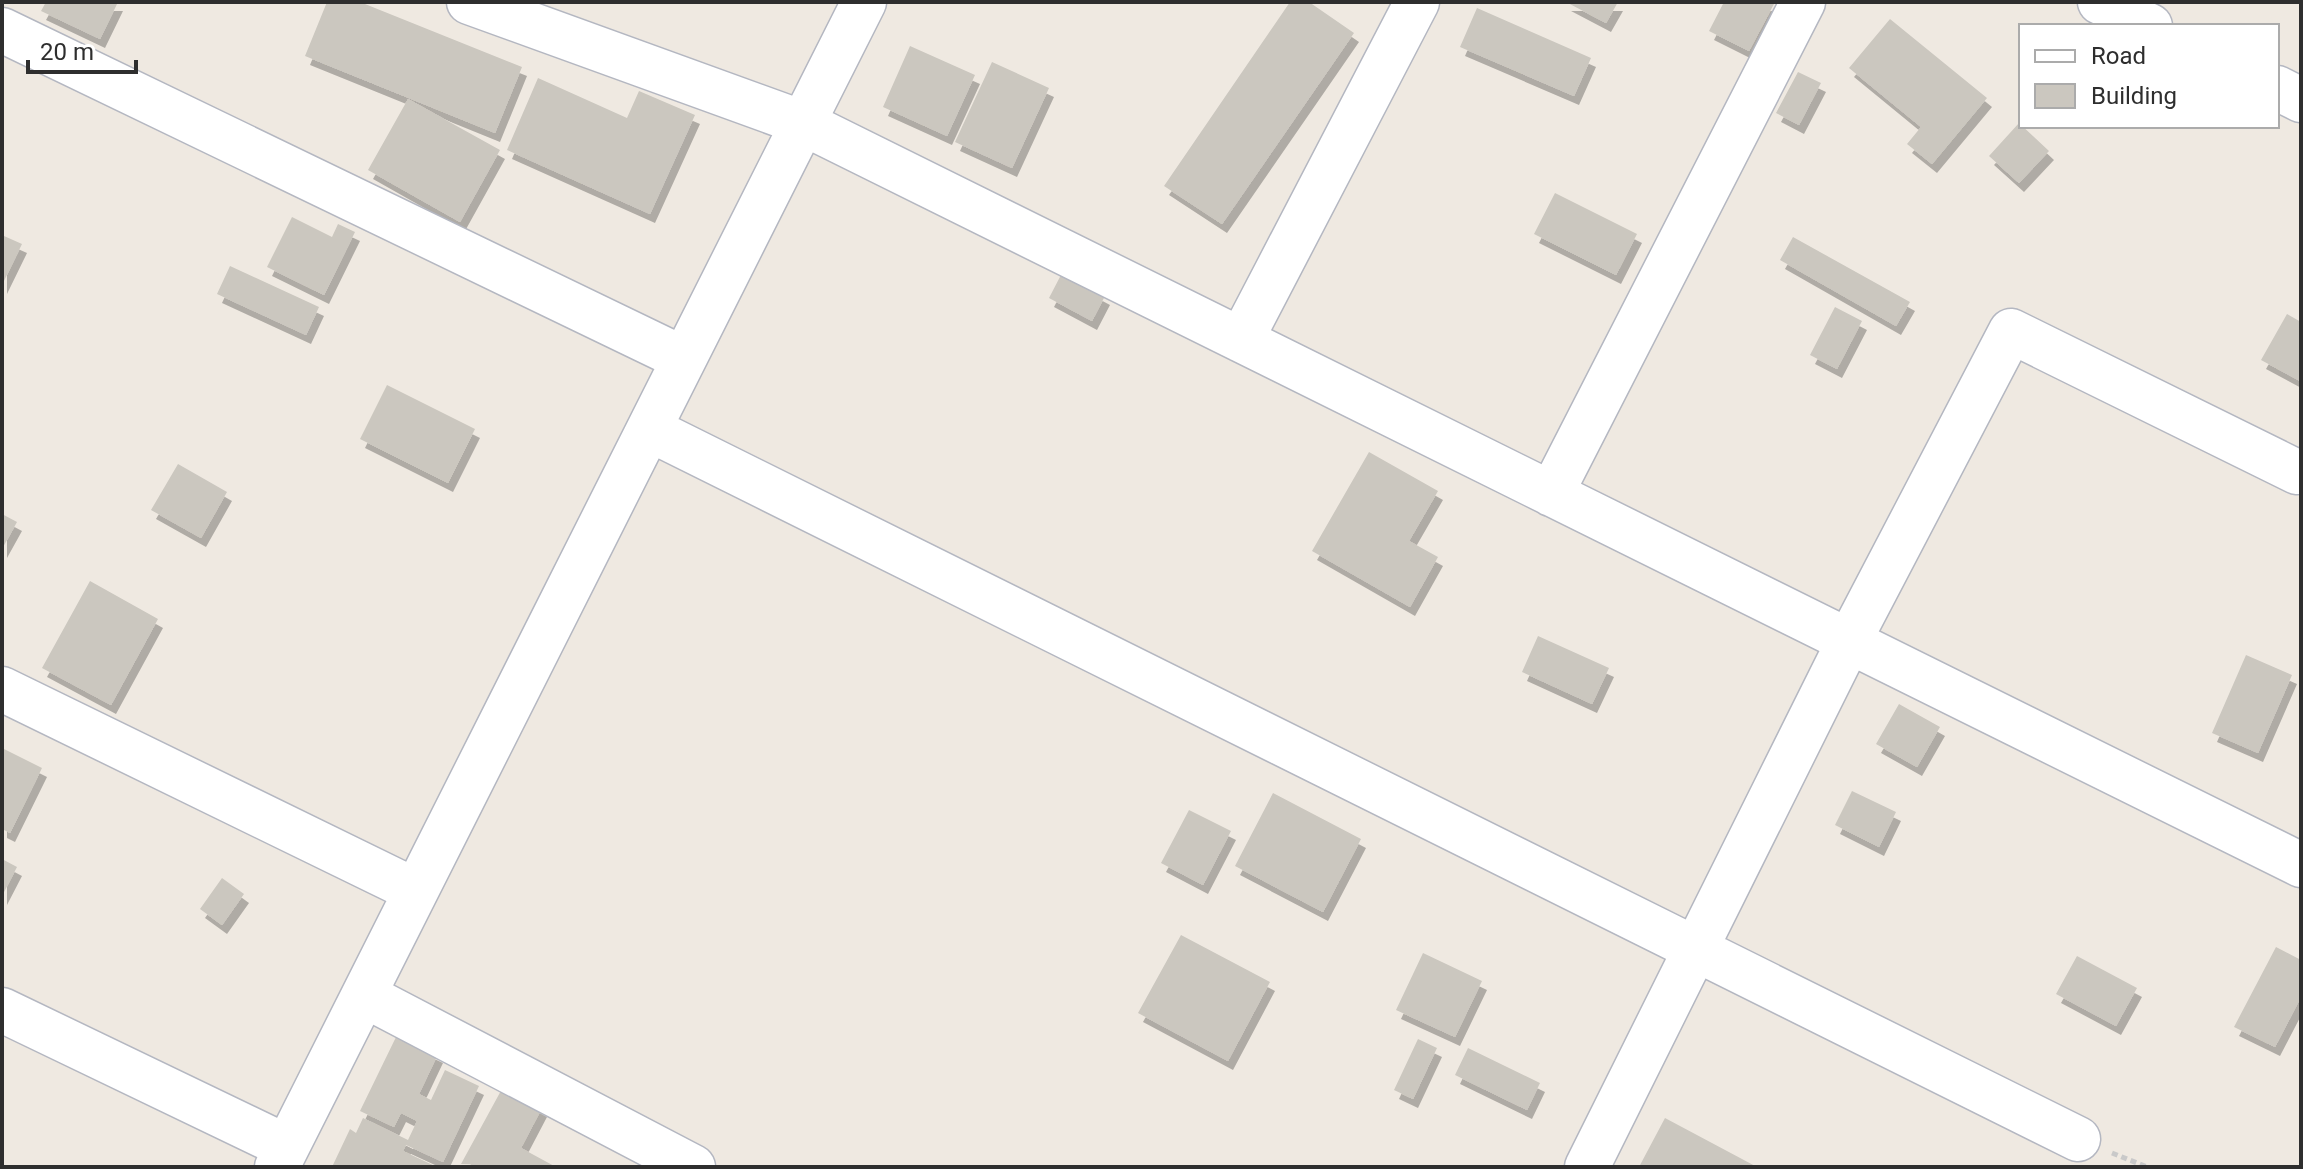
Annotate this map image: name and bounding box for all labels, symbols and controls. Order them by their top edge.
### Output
scale bar [28,24,136,74]
legend [2019,24,2279,128]
text: 20 m [40,38,94,66]
text: Road [2091,42,2146,70]
text: Building [2091,82,2177,110]

